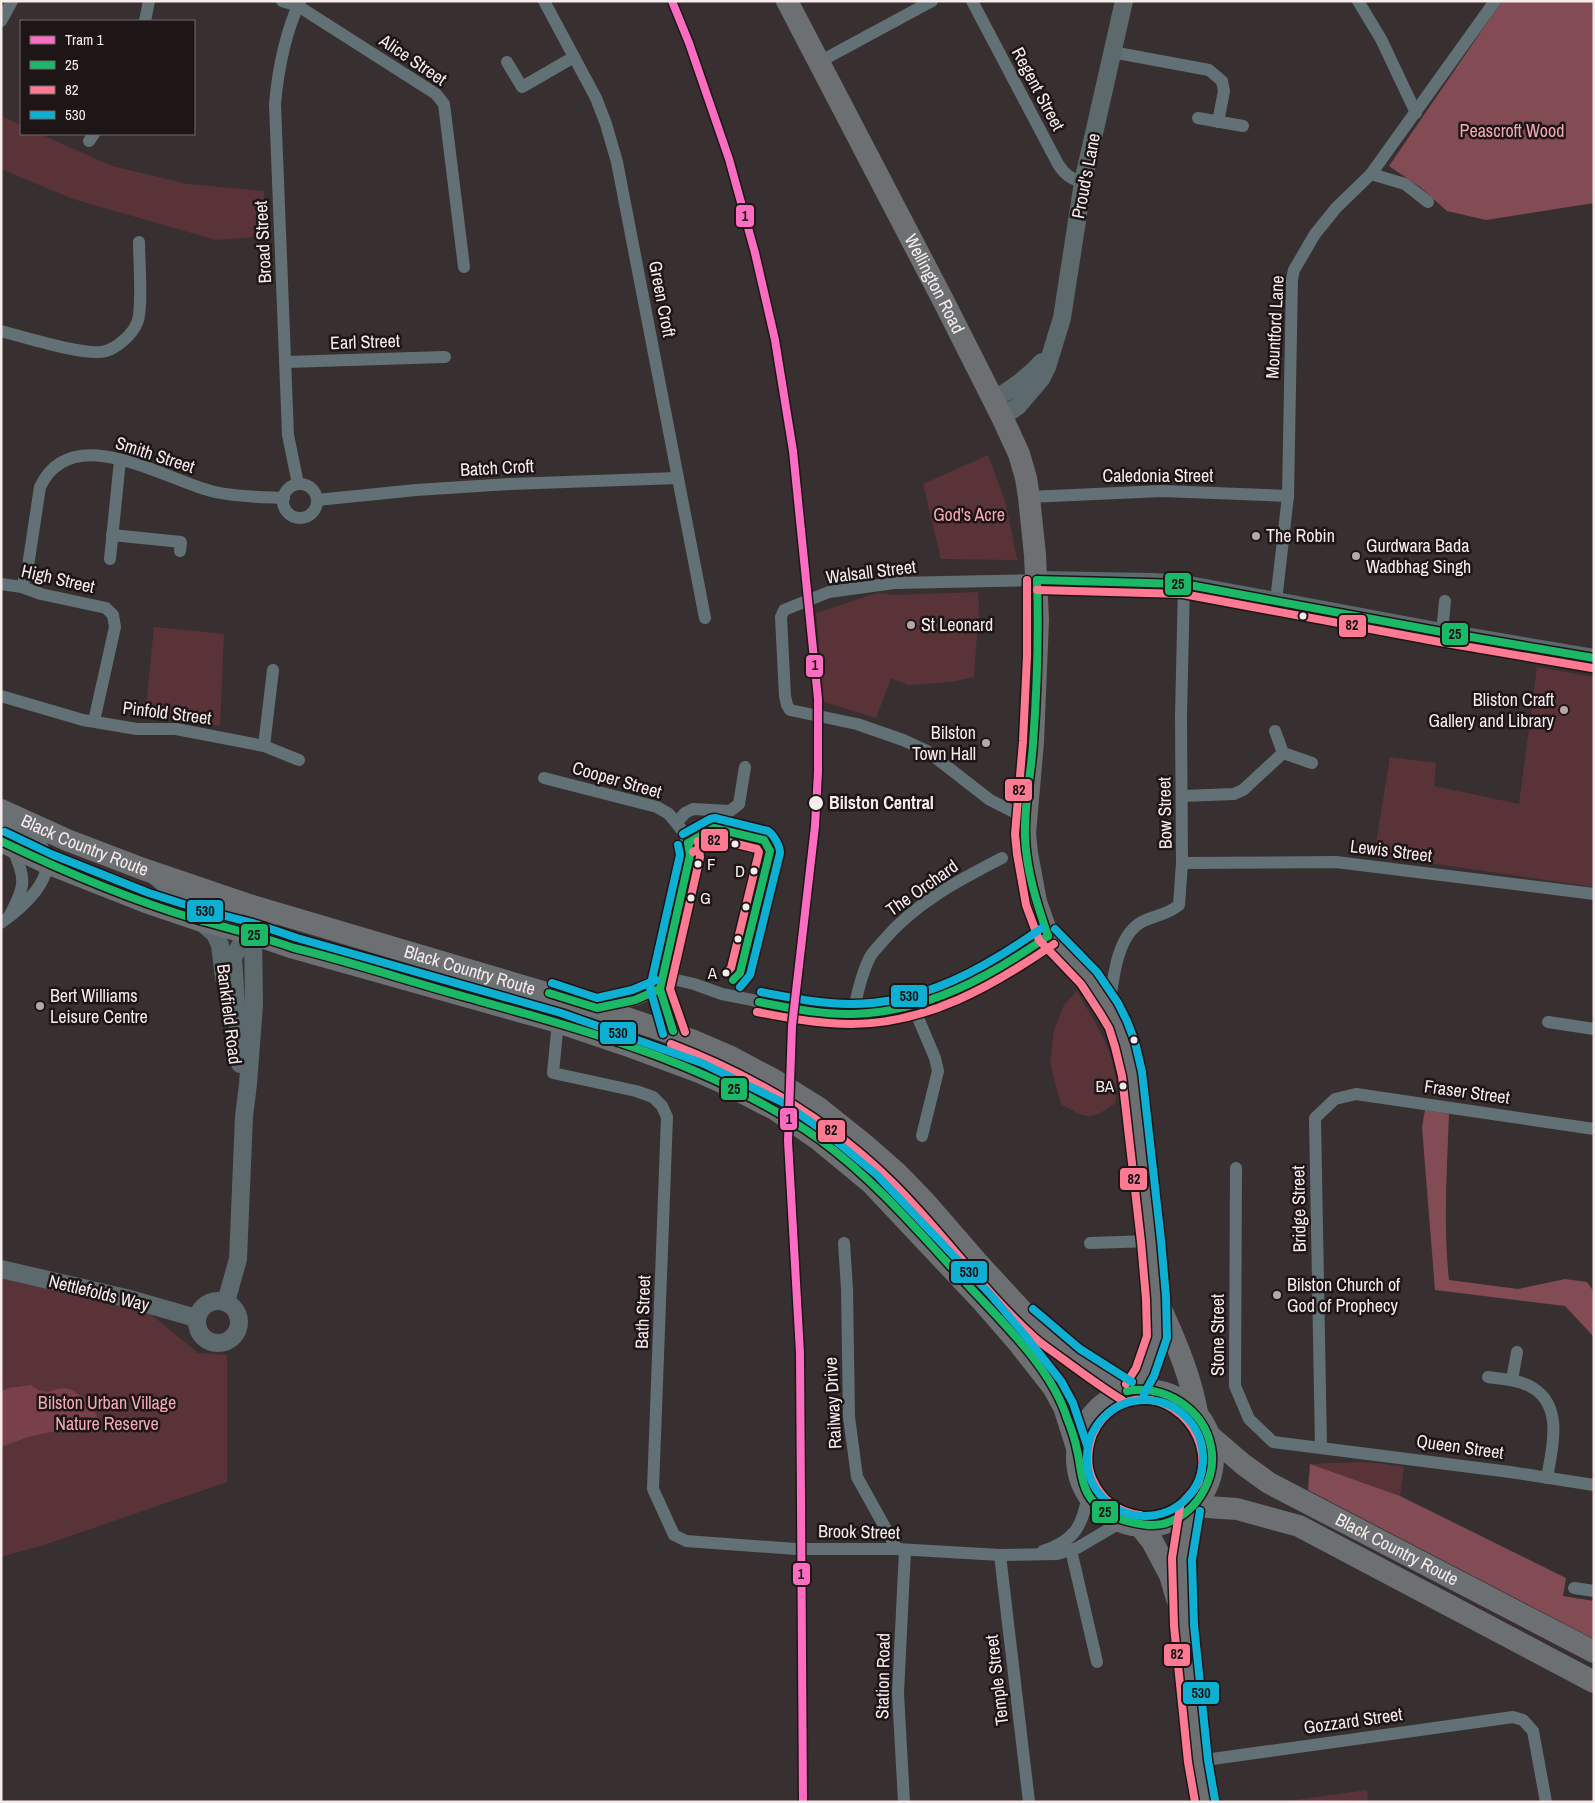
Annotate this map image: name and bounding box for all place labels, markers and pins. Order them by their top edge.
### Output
place label: The Robin [1266,523,1335,548]
marker: The Robin [1250,530,1262,542]
place label: Gurdwara Bada Wadbhag Singh [1366,533,1471,579]
marker: Gurdwara Bada Wadbhag Singh [1350,550,1362,562]
unlabelled marker [1298,611,1308,621]
place label: St Leonard [921,612,993,637]
marker: St Leonard [905,619,917,631]
place label: Bliston Craft Gallery and Library [1428,687,1555,733]
marker: Bliston Craft Gallery and Library [1558,704,1570,716]
place label: Bilston Town Hall [912,720,976,766]
marker: Bilston Town Hall [980,737,992,749]
place label: Bilston Central [829,790,934,815]
marker: Bilston Central [807,794,825,812]
unlabelled marker [730,839,740,849]
place label: F [707,852,716,875]
marker: F [693,859,703,869]
place label: D [735,859,745,882]
marker: D [749,866,759,876]
place label: G [700,886,711,909]
marker: G [686,893,696,903]
unlabelled marker [741,902,751,912]
unlabelled marker [733,934,743,944]
place label: A [707,961,718,984]
marker: A [721,968,731,978]
place label: Bert Williams Leisure Centre [50,983,148,1029]
marker: Bert Williams Leisure Centre [34,1000,46,1012]
unlabelled marker [1129,1035,1139,1045]
place label: BA [1095,1074,1115,1097]
marker: BA [1118,1081,1128,1091]
place label: Bilston Church of God of Prophecy [1287,1272,1401,1318]
marker: Bilston Church of God of Prophecy [1271,1289,1283,1301]

